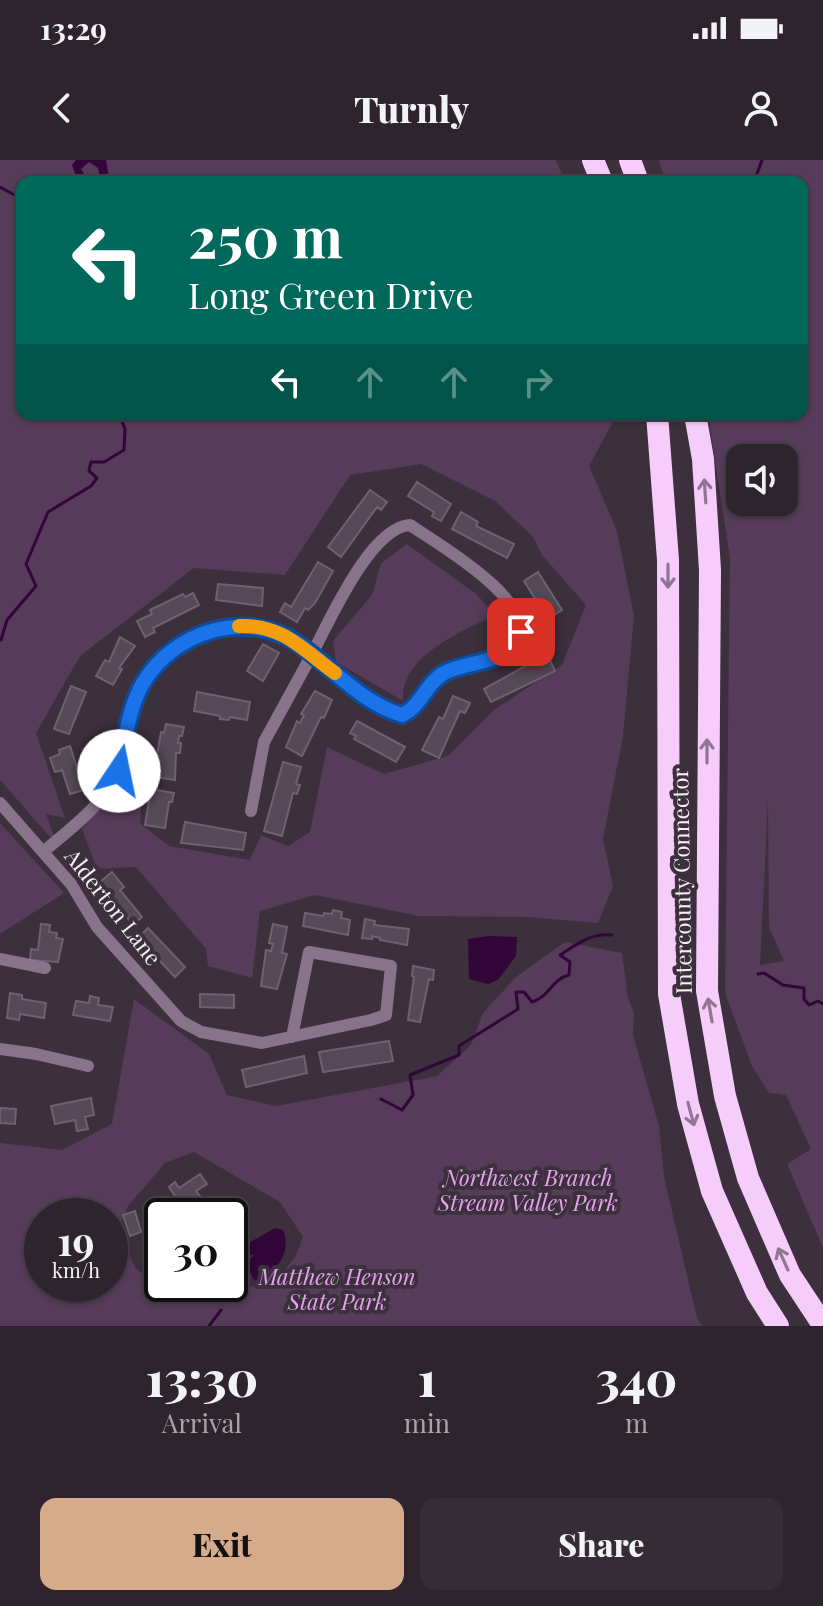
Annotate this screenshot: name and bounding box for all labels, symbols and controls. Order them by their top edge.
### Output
text: 13:29 [40,8,107,48]
text: Turnly [354,84,469,132]
icon: back [40,86,84,130]
icon: person [739,86,783,130]
text: 250 m [188,198,343,273]
icon: left [56,208,160,312]
text: Long Green Drive [188,270,474,318]
icon: left [264,360,308,404]
icon: ahead [348,360,392,404]
icon: ahead [432,360,476,404]
icon: right [516,360,560,404]
map controls [726,444,798,516]
button: sound [726,444,798,516]
one-way arrow [697,478,712,505]
one-way arrow [660,562,676,589]
pin [487,598,555,666]
icon: arrive [499,610,543,654]
position arrow [77,729,161,813]
one-way arrow [699,738,715,765]
street label: Intercounty Connector [664,767,698,994]
street label: Alderton Lane [58,841,169,971]
one-way arrow [702,998,717,1024]
one-way arrow [684,1100,699,1126]
park label: Northwest Branch Stream Valley Park [437,1162,618,1217]
speed limit sign: 30 [144,1198,248,1302]
text: 19 [57,1213,95,1266]
one-way arrow [775,1247,790,1271]
text: km/h [52,1256,100,1283]
park label: Matthew Henson State Park [258,1261,415,1316]
text: 13:30 [146,1345,258,1409]
text: 1 [418,1345,436,1409]
text: 340 [596,1345,677,1409]
text: Arrival [162,1405,242,1440]
text: min [404,1405,450,1440]
text: m [625,1405,648,1440]
button: Exit [40,1498,404,1590]
button: Share [420,1498,783,1590]

